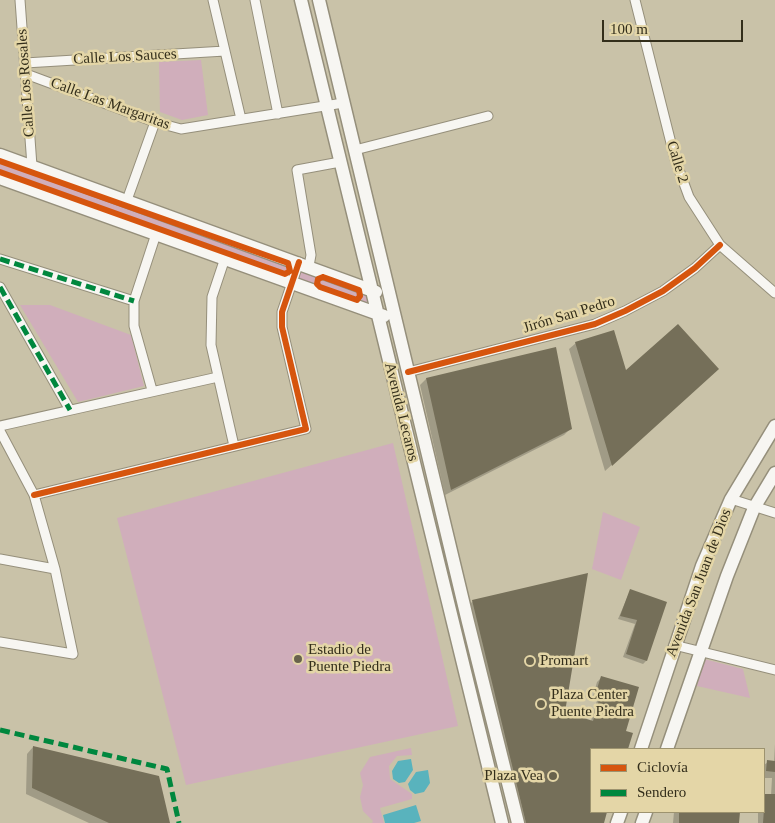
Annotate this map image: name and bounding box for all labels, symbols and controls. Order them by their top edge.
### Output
scale bar [605,10,746,42]
text: 100 m [610,21,648,37]
street label: Calle Los Rosales [13,28,39,138]
street label: Calle Los Sauces [73,45,177,69]
street label: Calle Las Margaritas [48,74,172,134]
street label: Calle 2 [662,139,692,185]
street label: Jirón San Pedro [521,293,617,337]
street label: Avenida Lecaros [380,361,422,463]
street label: Avenida San Juan de Dios [662,506,736,660]
place label: Estadio de Puente Piedra [308,641,391,676]
place label: Promart [540,652,588,670]
marker: Estadio de Puente Piedra [292,653,304,665]
marker: Promart [524,655,536,667]
place label: Plaza Center Puente Piedra [551,686,634,721]
marker: Plaza Center Puente Piedra [535,698,547,710]
legend [590,748,765,813]
text: Ciclovía [637,759,688,775]
place label: Plaza Vea [484,767,543,785]
marker: Plaza Vea [547,770,559,782]
text: Sendero [637,784,686,800]

